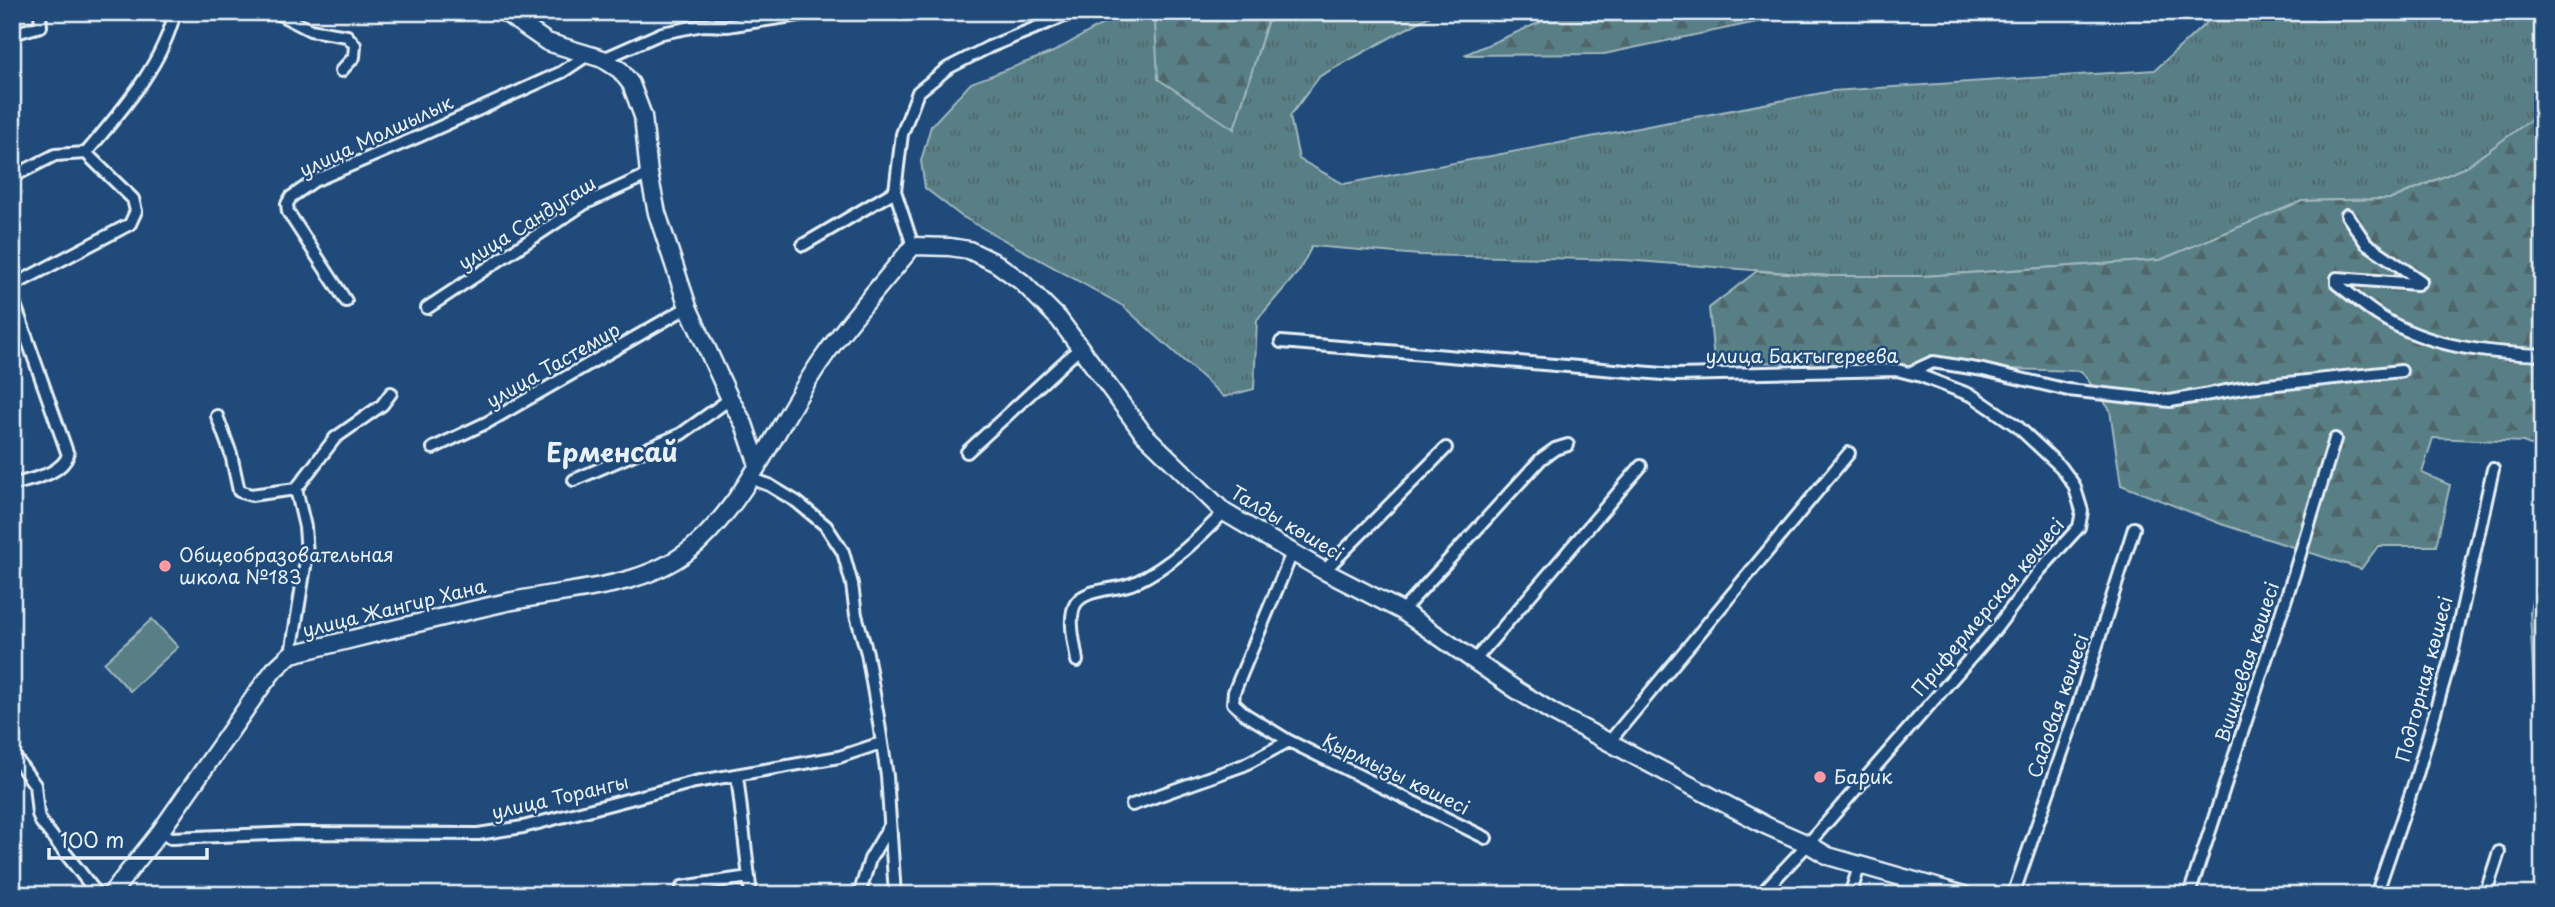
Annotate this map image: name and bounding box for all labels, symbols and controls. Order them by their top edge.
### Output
street label: улица Молшылык [294,87,458,183]
street label: улица Сандугаш [452,168,601,276]
street label: улица Тастемир [480,314,625,414]
street label: улица Бактыгереева [1706,341,1899,369]
district label: Ерменсай [546,432,678,471]
street label: Талды көшесі [1226,477,1349,567]
street label: Прифермерская көшесі [1904,511,2070,701]
place label: Общеобразовательная школа №183 [179,540,394,590]
marker: Общеобразовательная школа №183 [157,558,173,574]
street label: улица Жангир Хана [299,571,488,643]
street label: Вишневая көшесі [2207,578,2285,745]
street label: Подгорная көшесі [2387,593,2459,765]
street label: Садовая көшесі [2019,630,2095,781]
street label: Қырмызы көшесі [1318,725,1475,821]
place label: Барик [1834,762,1893,790]
street label: улица Торангы [488,767,631,825]
marker: Барик [1812,769,1828,785]
scale bar [49,816,206,860]
text: 100 m [60,823,124,855]

